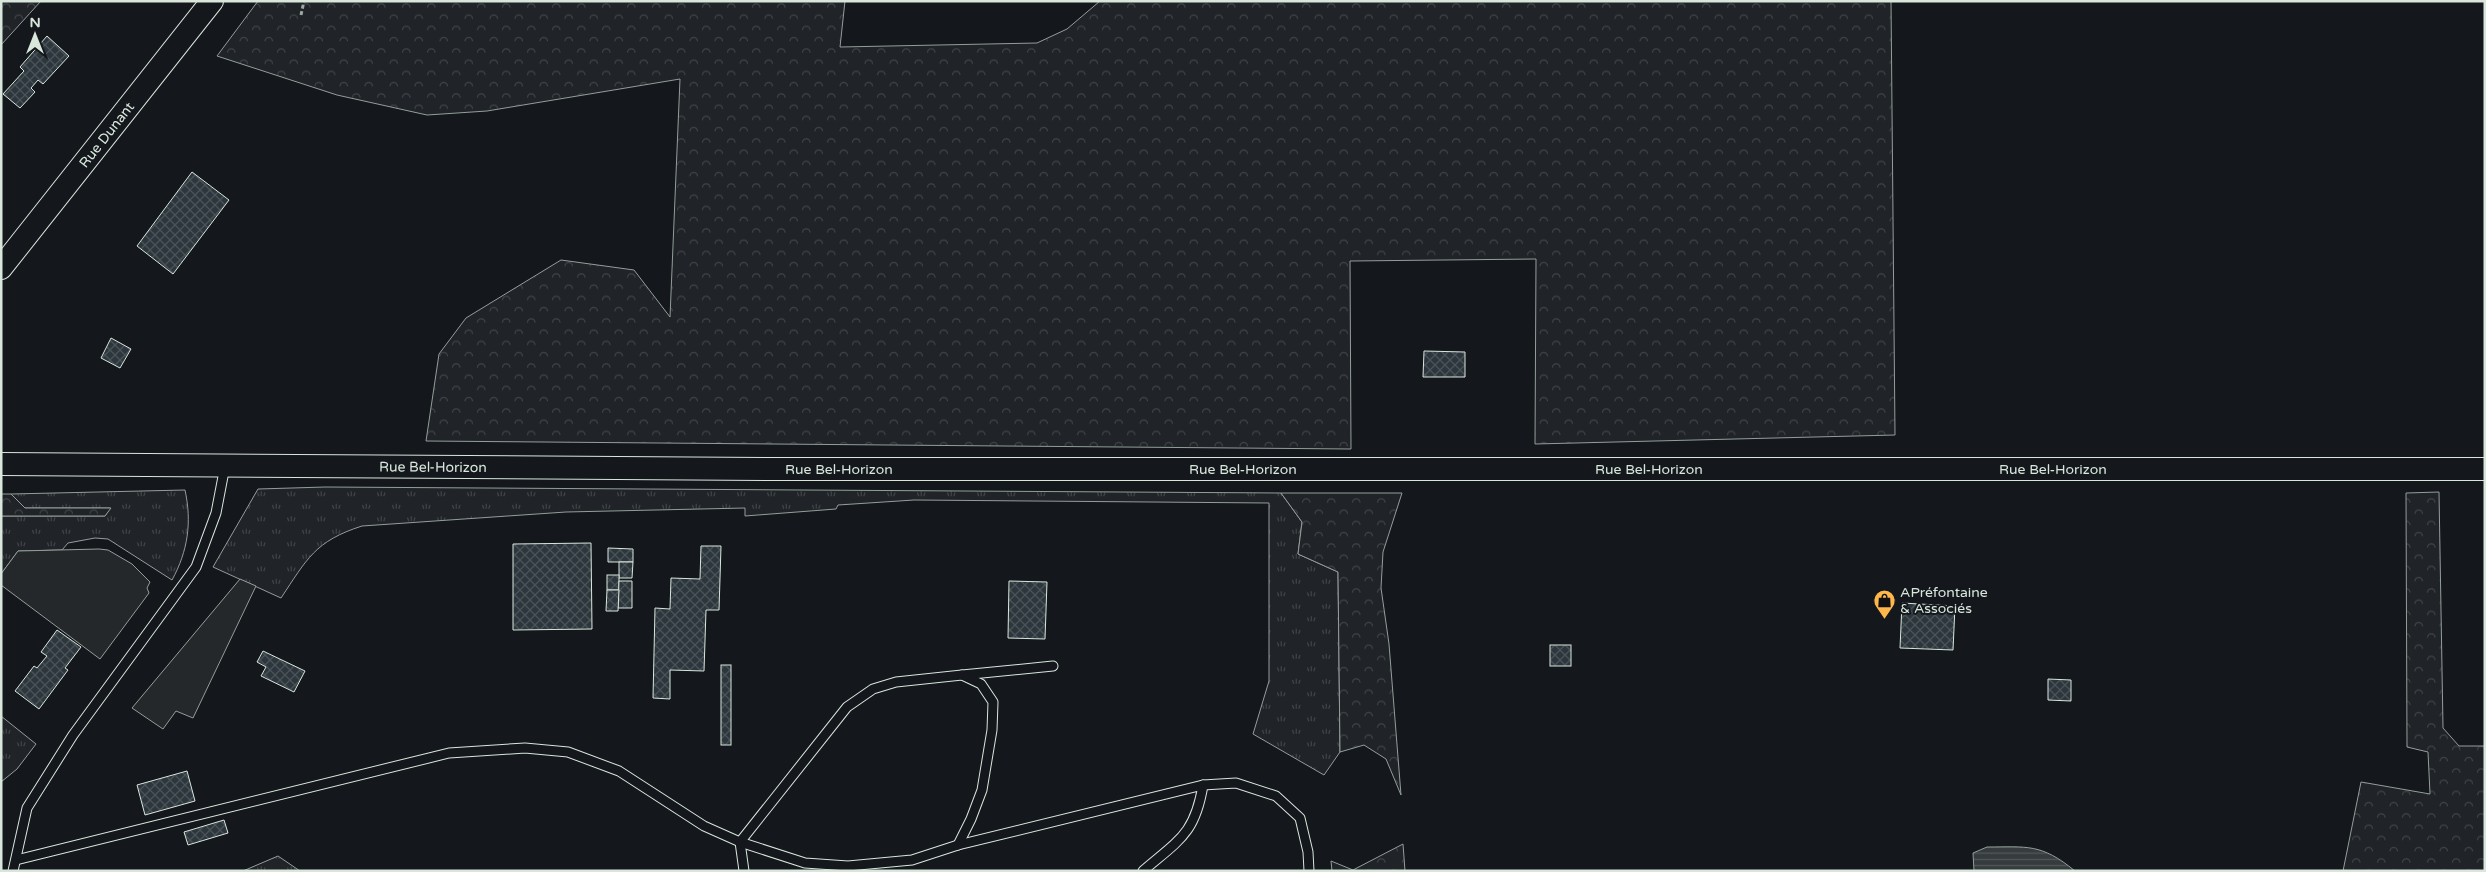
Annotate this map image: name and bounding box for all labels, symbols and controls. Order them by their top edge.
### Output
north arrow [10,10,60,60]
text: N [29,14,41,31]
street label: Rue Dunant [75,98,138,171]
street label: Rue Bel-Horizon [379,458,487,476]
street label: Rue Bel-Horizon [785,461,893,478]
street label: Rue Bel-Horizon [1189,461,1297,478]
street label: Rue Bel-Horizon [1595,461,1703,478]
street label: Rue Bel-Horizon [1999,461,2107,478]
place label: APréfontaine & Associés [1900,584,1988,617]
shop icon: APréfontaine & Associés [1872,588,1896,619]

